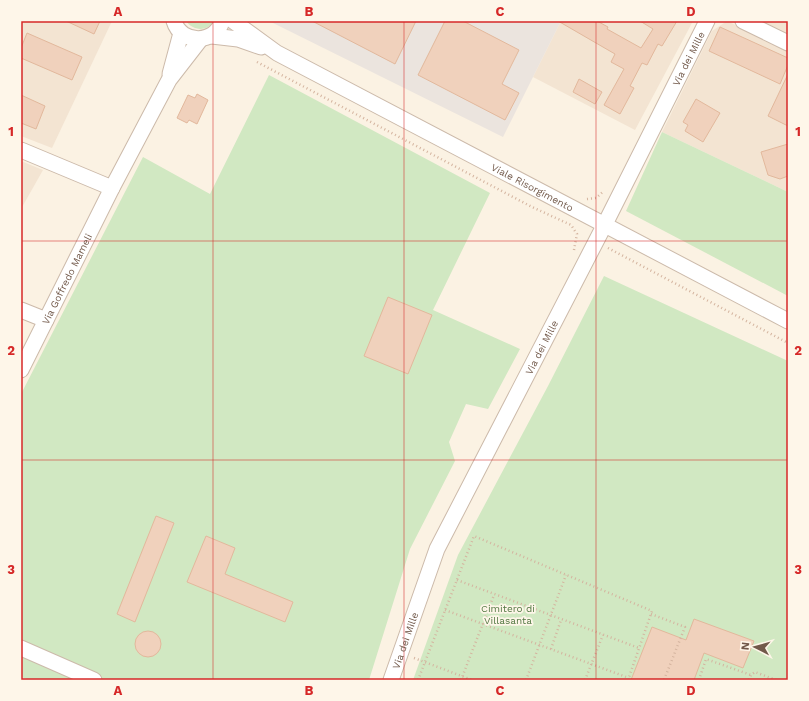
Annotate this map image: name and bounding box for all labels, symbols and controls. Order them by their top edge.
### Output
text: A [114,4,123,19]
text: B [305,4,314,19]
text: C [496,4,505,19]
text: D [686,4,696,19]
street label: Via dei Mille [670,29,707,88]
text: 1 [8,124,14,139]
text: 1 [795,124,801,139]
street label: Viale Risorgimento [489,161,575,214]
street label: Via Goffredo Mameli [40,232,94,326]
street label: Via dei Mille [523,318,560,376]
text: 2 [7,343,15,358]
text: 2 [794,343,802,358]
text: 3 [7,562,15,577]
text: 3 [794,562,802,577]
park label: Cimitero di Villasanta [481,603,535,626]
street label: Via dei Mille [390,611,420,670]
north arrow [735,627,775,667]
text: N [739,641,752,651]
text: A [114,683,123,698]
text: B [305,683,314,698]
text: C [496,683,505,698]
text: D [686,683,696,698]

